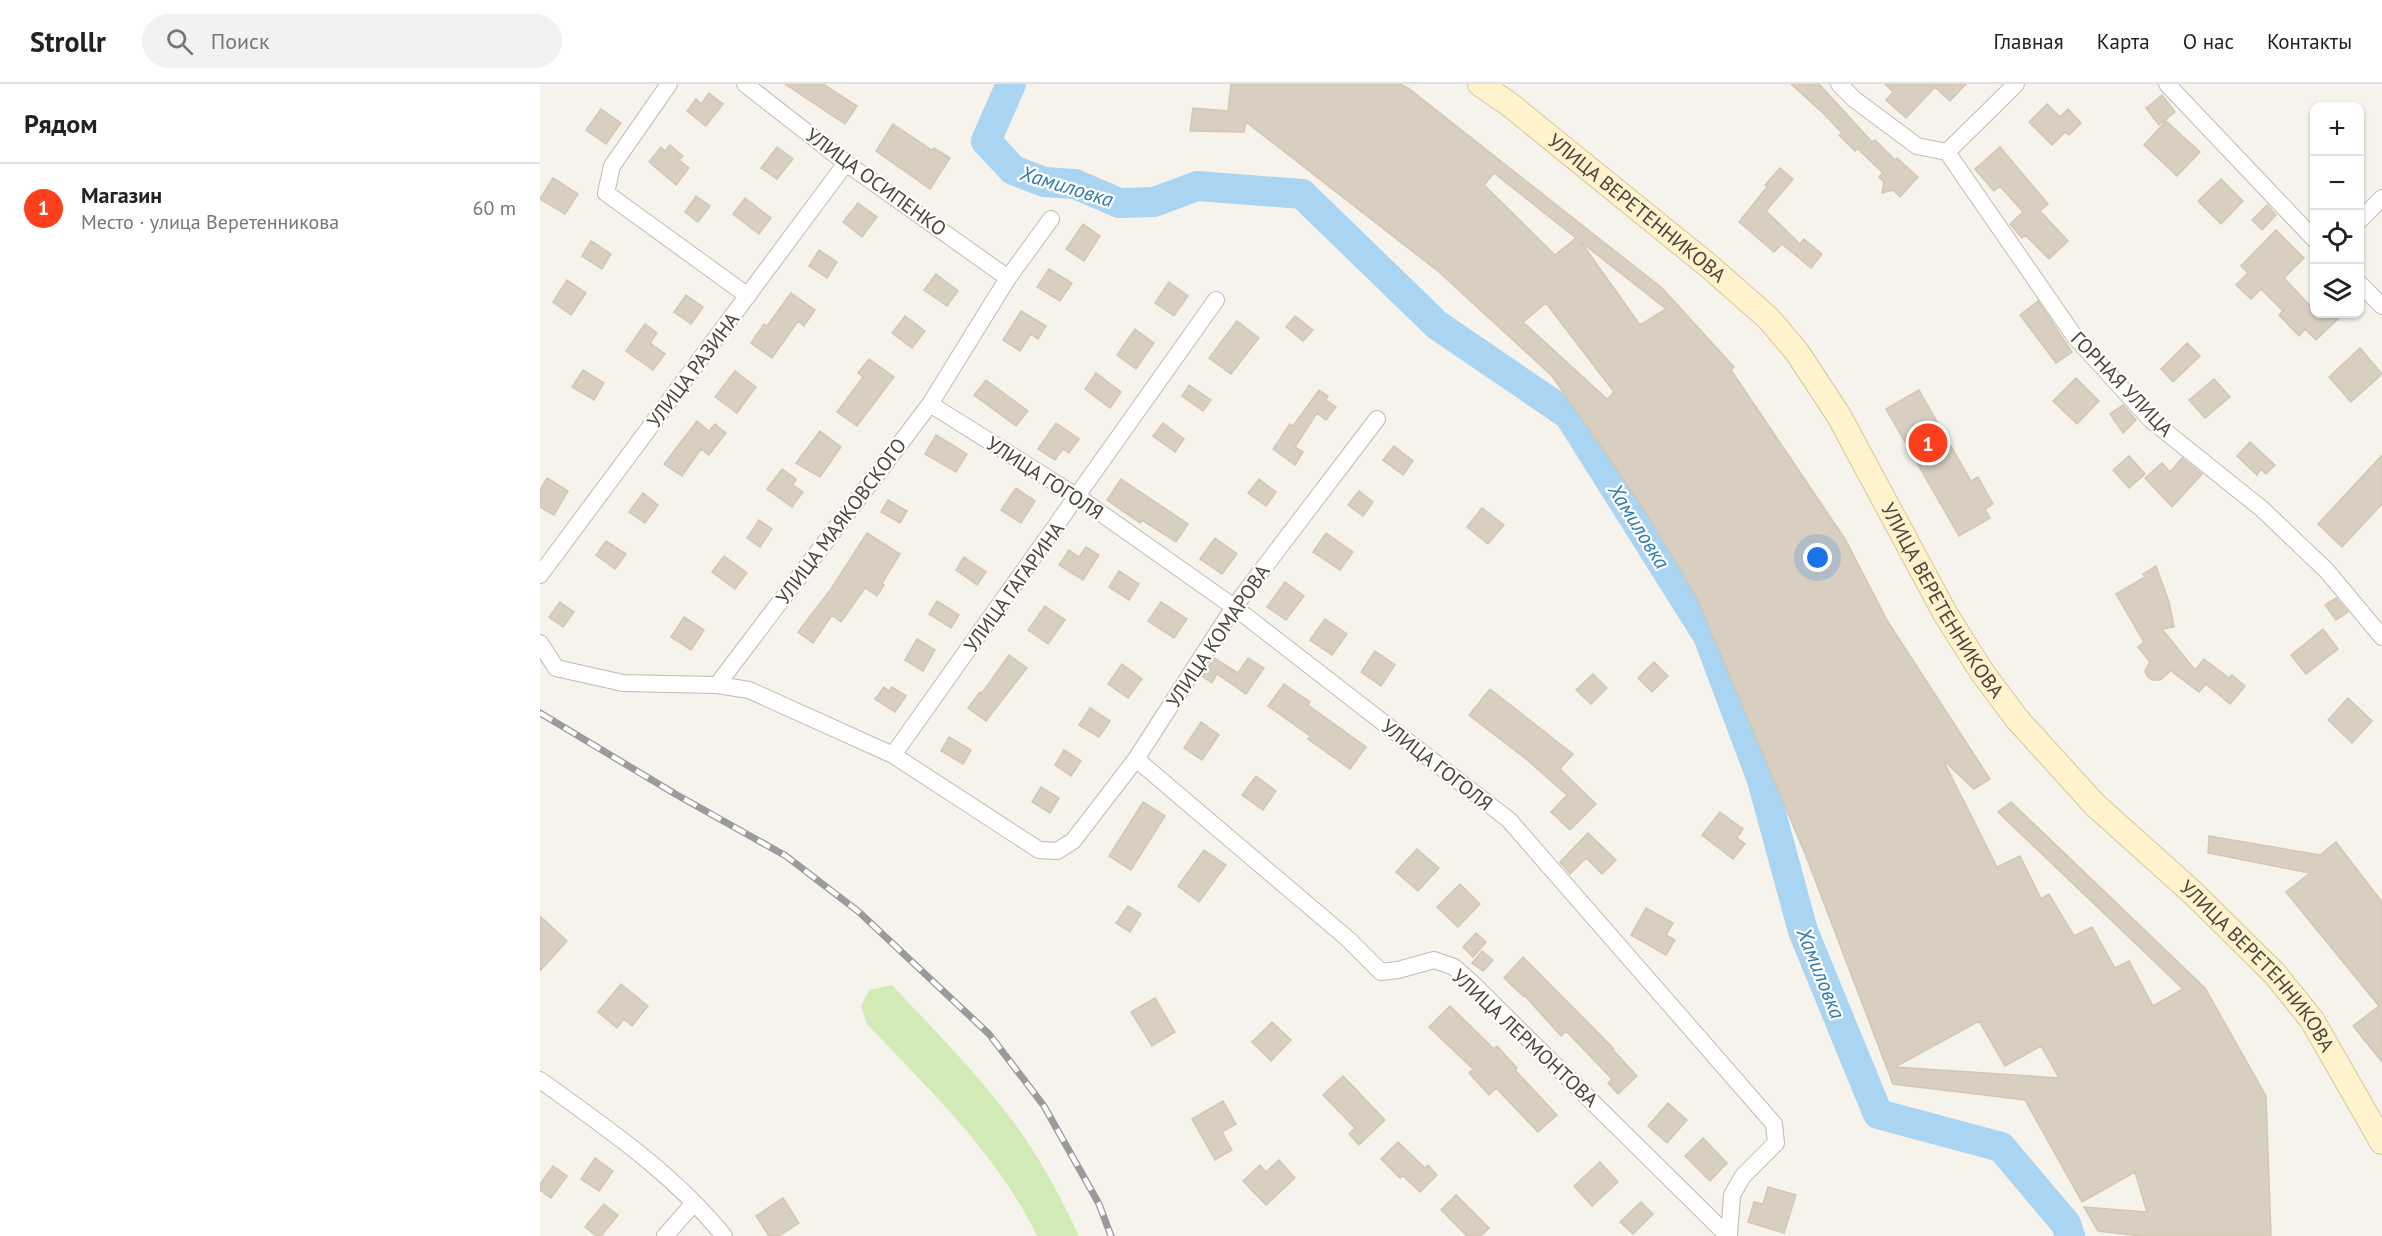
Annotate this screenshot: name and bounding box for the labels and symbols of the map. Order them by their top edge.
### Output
street label: УЛИЦА ОСИПЕНКО [800,122,952,242]
street label: УЛИЦА ВЕРЕТЕННИКОВА [1543,128,1732,288]
water label: Хамиловка [1016,159,1117,213]
street label: УЛИЦА РАЗИНА [641,307,745,433]
street label: ГОРНАЯ УЛИЦА [2065,326,2179,442]
pin: 1 [1908,420,1948,466]
street label: УЛИЦА ГОГОЛЯ [982,431,1108,525]
street label: УЛИЦА МАЯКОВСКОГО [770,433,912,609]
water label: Хамиловка [1602,477,1676,574]
street label: УЛИЦА ВЕРЕТЕННИКОВА [1875,498,2010,703]
street label: УЛИЦА ГАГАРИНА [958,516,1070,657]
your location [1803,543,1832,572]
street label: УЛИЦА КОМАРОВА [1160,559,1276,713]
street label: УЛИЦА ГОГОЛЯ [1376,713,1498,817]
street label: УЛИЦА ВЕРЕТЕННИКОВА [2174,874,2341,1057]
water label: Хамиловка [1790,923,1852,1023]
street label: УЛИЦА ЛЕРМОНТОВА [1446,963,1604,1113]

